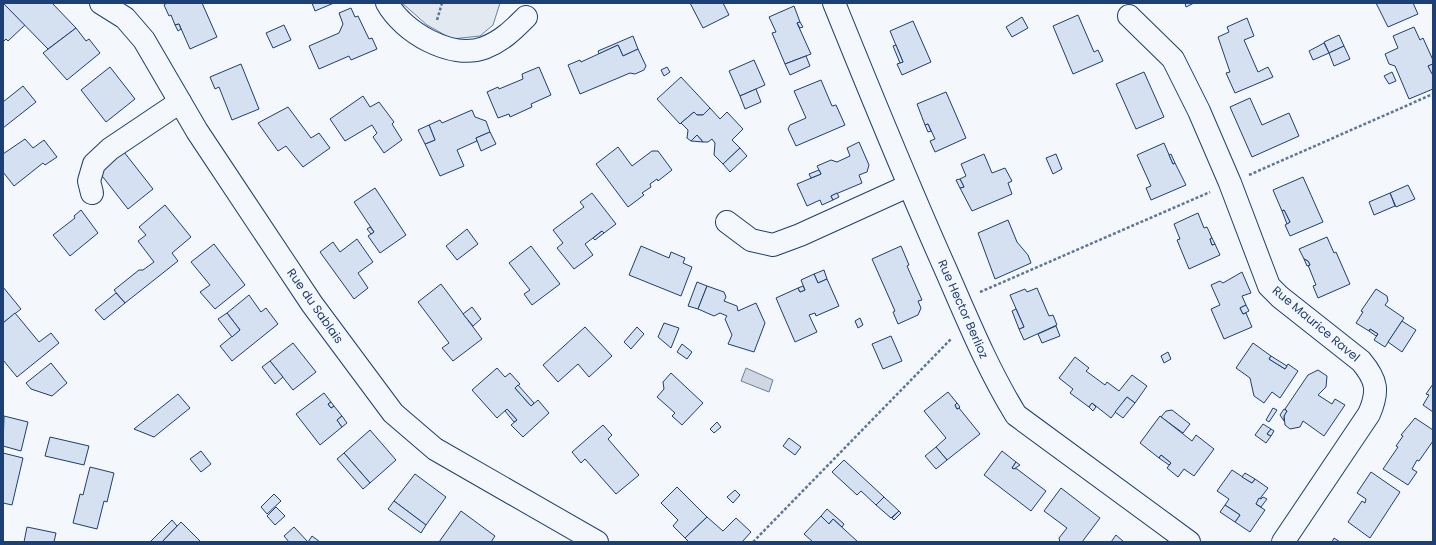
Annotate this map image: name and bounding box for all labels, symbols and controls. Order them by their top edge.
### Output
street label: Rue Hector Berlioz [934,257,993,361]
street label: Rue du Sablais [283,265,348,347]
street label: Rue Maurice Ravel [1269,282,1364,365]

